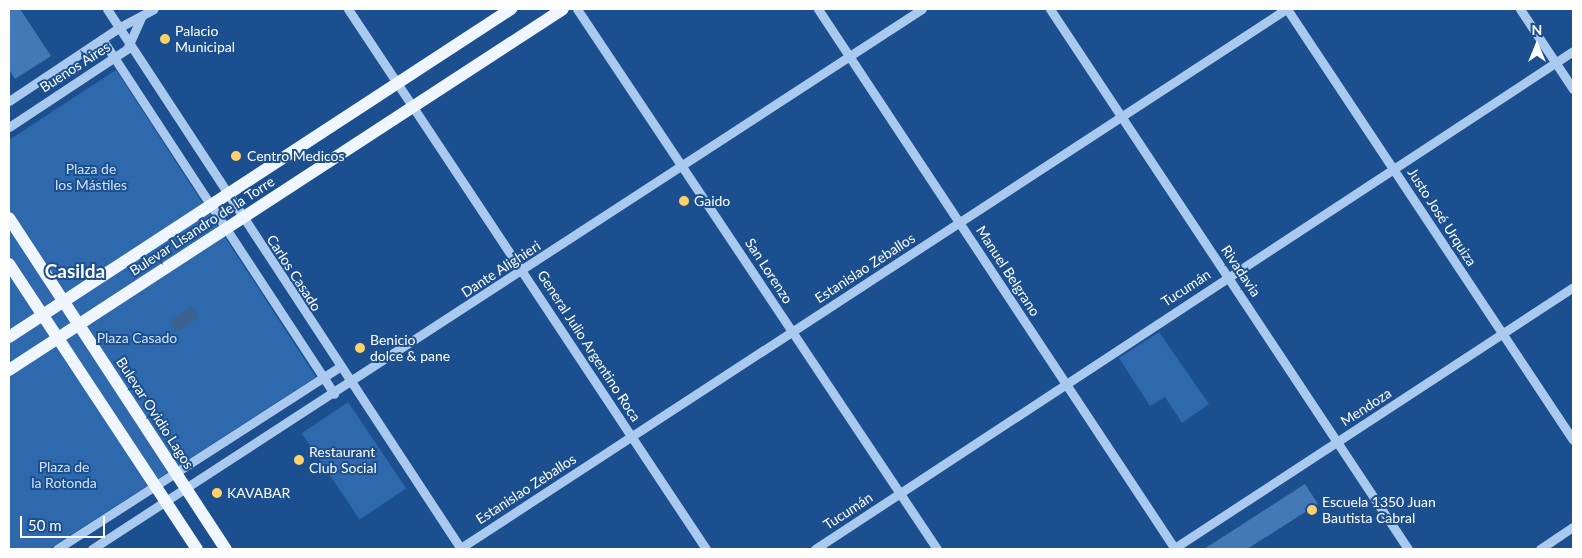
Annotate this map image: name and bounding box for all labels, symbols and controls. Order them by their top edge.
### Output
north arrow [1512,20,1562,70]
text: N [1532,21,1542,38]
place label: Palacio Municipal [175,23,235,56]
marker: Palacio Municipal [159,33,171,45]
street label: Buenos Aires [37,38,113,96]
place label: Centro Medicos [247,148,345,164]
marker: Centro Medicos [229,149,243,163]
park label: Plaza de los Mástiles [55,161,127,193]
street label: Justo José Urquiza [1404,165,1480,269]
street label: Bulevar Lisandro de la Torre [126,173,278,279]
place label: Gaido [694,193,730,209]
marker: Gaido [678,195,690,207]
street label: Manuel Belgrano [973,223,1043,319]
street label: Estanislao Zeballos [812,229,918,307]
street label: Carlos Casado [263,232,325,314]
street label: San Lorenzo [742,235,796,307]
street label: Dante Alighieri [458,237,544,301]
street label: Rivadavia [1218,242,1264,300]
district label: Casilda [45,260,105,282]
street label: Tucumán [1158,266,1214,310]
street label: General Julio Argentino Roca [534,267,644,425]
park label: Plaza Casado [97,330,177,346]
place label: Benicio dolce & pane [370,332,450,364]
marker: Benicio dolce & pane [354,342,366,354]
street label: Bulevar Ovidio Lagos [113,354,197,472]
street label: Mendoza [1338,384,1394,430]
place label: Restaurant Club Social [309,444,377,477]
street label: Estanislao Zeballos [473,450,579,528]
marker: Restaurant Club Social [293,454,305,466]
park label: Plaza de la Rotonda [31,459,97,492]
place label: KAVABAR [227,485,290,501]
marker: KAVABAR [211,487,223,499]
street label: Tucumán [820,489,876,533]
place label: Escuela 1350 Juan Bautista Cabral [1322,494,1436,526]
marker: Escuela 1350 Juan Bautista Cabral [1306,504,1318,516]
scale bar [22,506,108,538]
text: 50 m [28,516,62,534]

